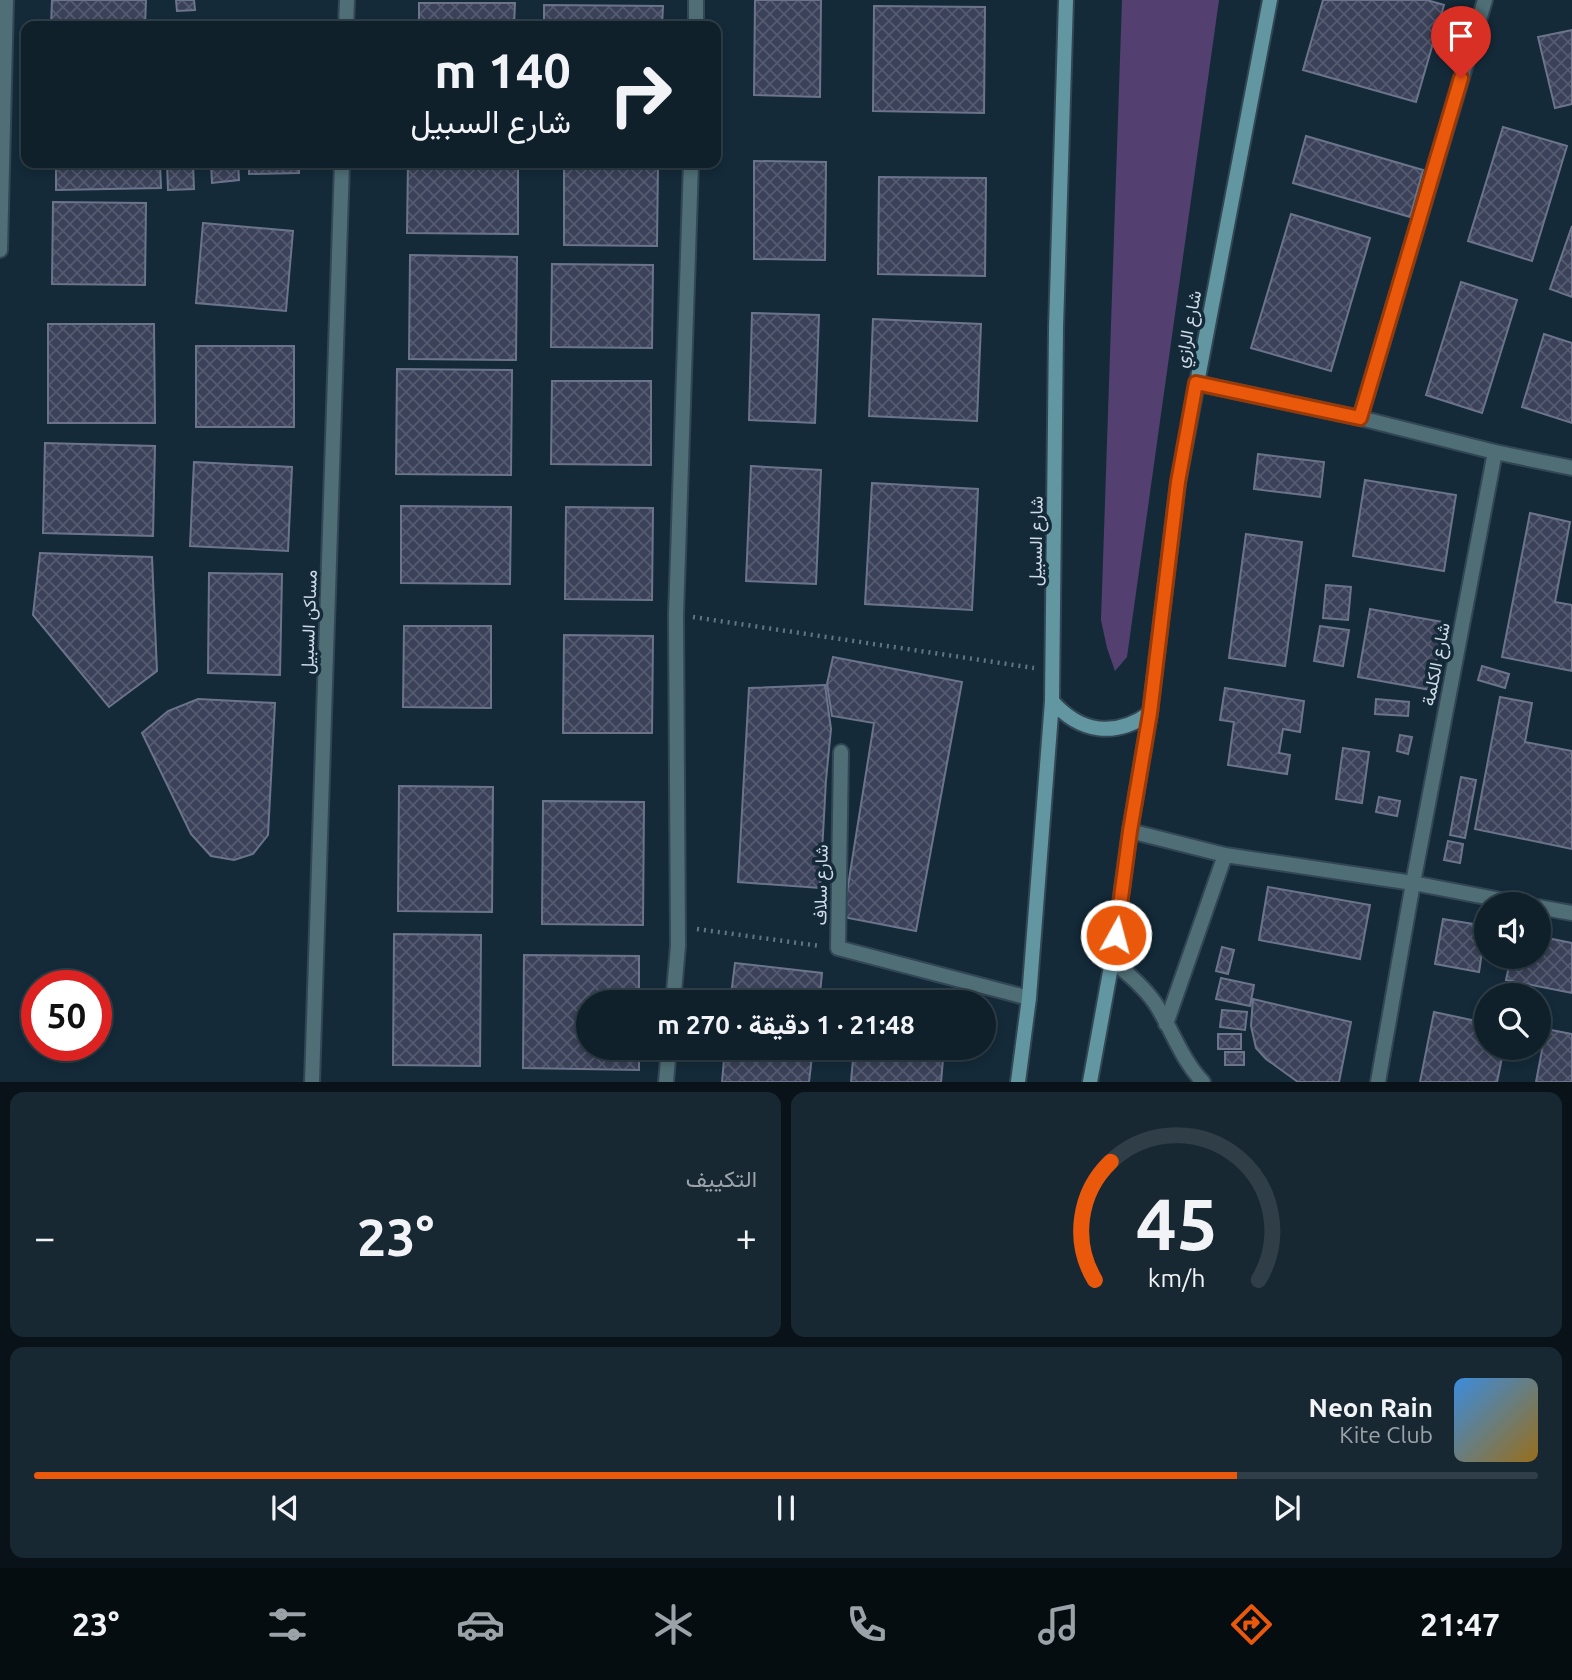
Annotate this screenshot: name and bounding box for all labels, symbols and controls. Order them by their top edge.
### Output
pin [1431,6,1491,78]
icon: arrive [1442,17,1480,55]
text: 140 m [434,42,571,97]
icon: right [595,49,686,140]
text: شارع السبيل [410,103,571,139]
street label: شارع الرازي [1170,289,1210,371]
street label: شارع السبيل [1024,496,1049,586]
street label: مساكن السبيل [296,569,322,675]
street label: شارع الكلمة [1417,621,1456,708]
street label: شارع سلاف [809,844,834,926]
map controls [1474,892,1551,1060]
button: sound [1474,892,1551,969]
position arrow [1079,898,1153,972]
speed limit sign: 50 [21,970,112,1061]
button: search [1474,983,1551,1060]
text: 21:48 · 1 دقيقة · 270 m [657,1010,915,1039]
text: التكييف [686,1166,757,1191]
text: 45 [1135,1183,1218,1265]
text: 23° [357,1208,434,1266]
text: − [34,1216,55,1258]
text: + [736,1216,757,1258]
text: km/h [1148,1264,1205,1292]
text: Neon Rain [1308,1393,1433,1422]
text: Kite Club [1339,1422,1433,1447]
icon: previous [266,1489,304,1527]
icon: pause [767,1489,805,1527]
icon: next [1268,1489,1306,1527]
icon: filters [263,1600,312,1649]
icon: car [456,1600,505,1649]
icon: climate [649,1600,698,1649]
icon: phone [842,1600,891,1649]
icon: music [1034,1600,1083,1649]
icon: directions [1227,1600,1276,1649]
text: 23° [72,1606,119,1642]
text: 21:47 [1420,1606,1500,1642]

